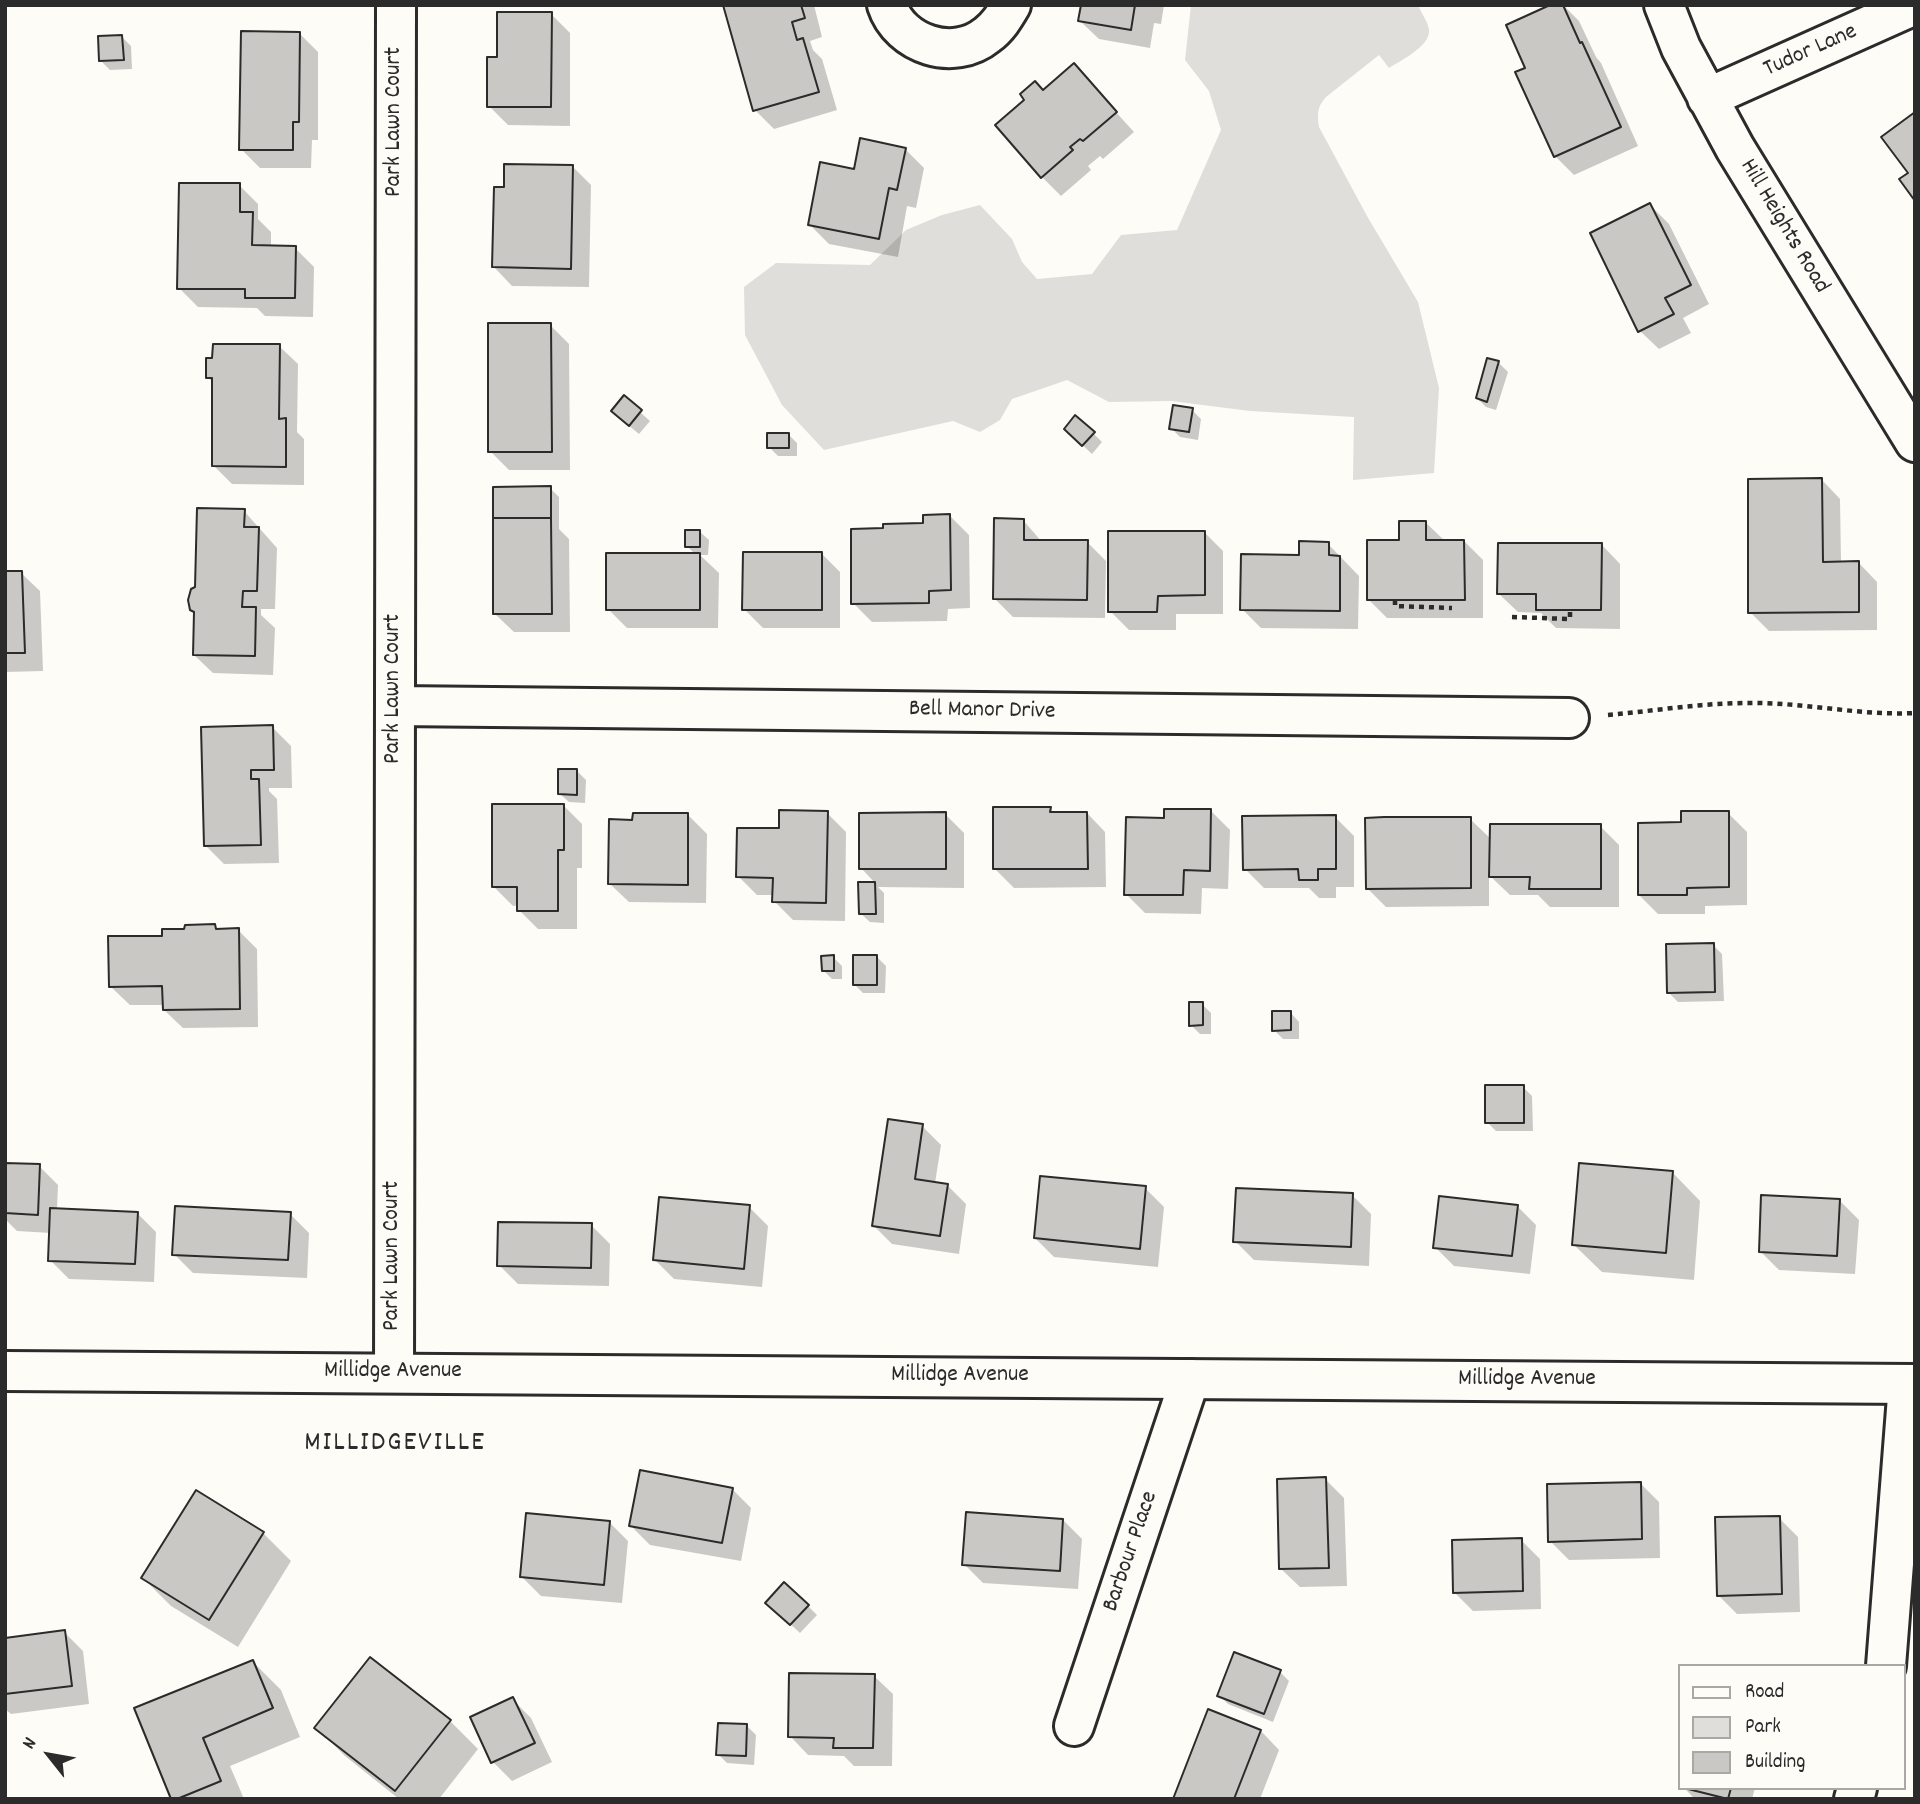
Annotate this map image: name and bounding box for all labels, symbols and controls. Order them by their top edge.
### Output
street label: Tudor Lane [1760,19,1862,85]
street label: Park Lawn Court [382,47,410,197]
street label: Hill Heights Road [1732,155,1834,299]
street label: Park Lawn Court [381,614,409,764]
street label: Bell Manor Drive [908,696,1056,728]
street label: Park Lawn Court [380,1181,408,1331]
street label: Millidge Avenue [324,1359,462,1387]
street label: Millidge Avenue [891,1363,1029,1391]
street label: Millidge Avenue [1458,1367,1596,1395]
district label: MILLIDGEVILLE [306,1428,484,1462]
street label: Barbour Place [1098,1488,1166,1616]
legend [1678,1664,1906,1790]
text: Road [1745,1678,1784,1708]
text: Park [1745,1713,1781,1743]
north arrow [14,1720,84,1790]
text: N [17,1733,45,1755]
text: Building [1745,1748,1805,1778]

